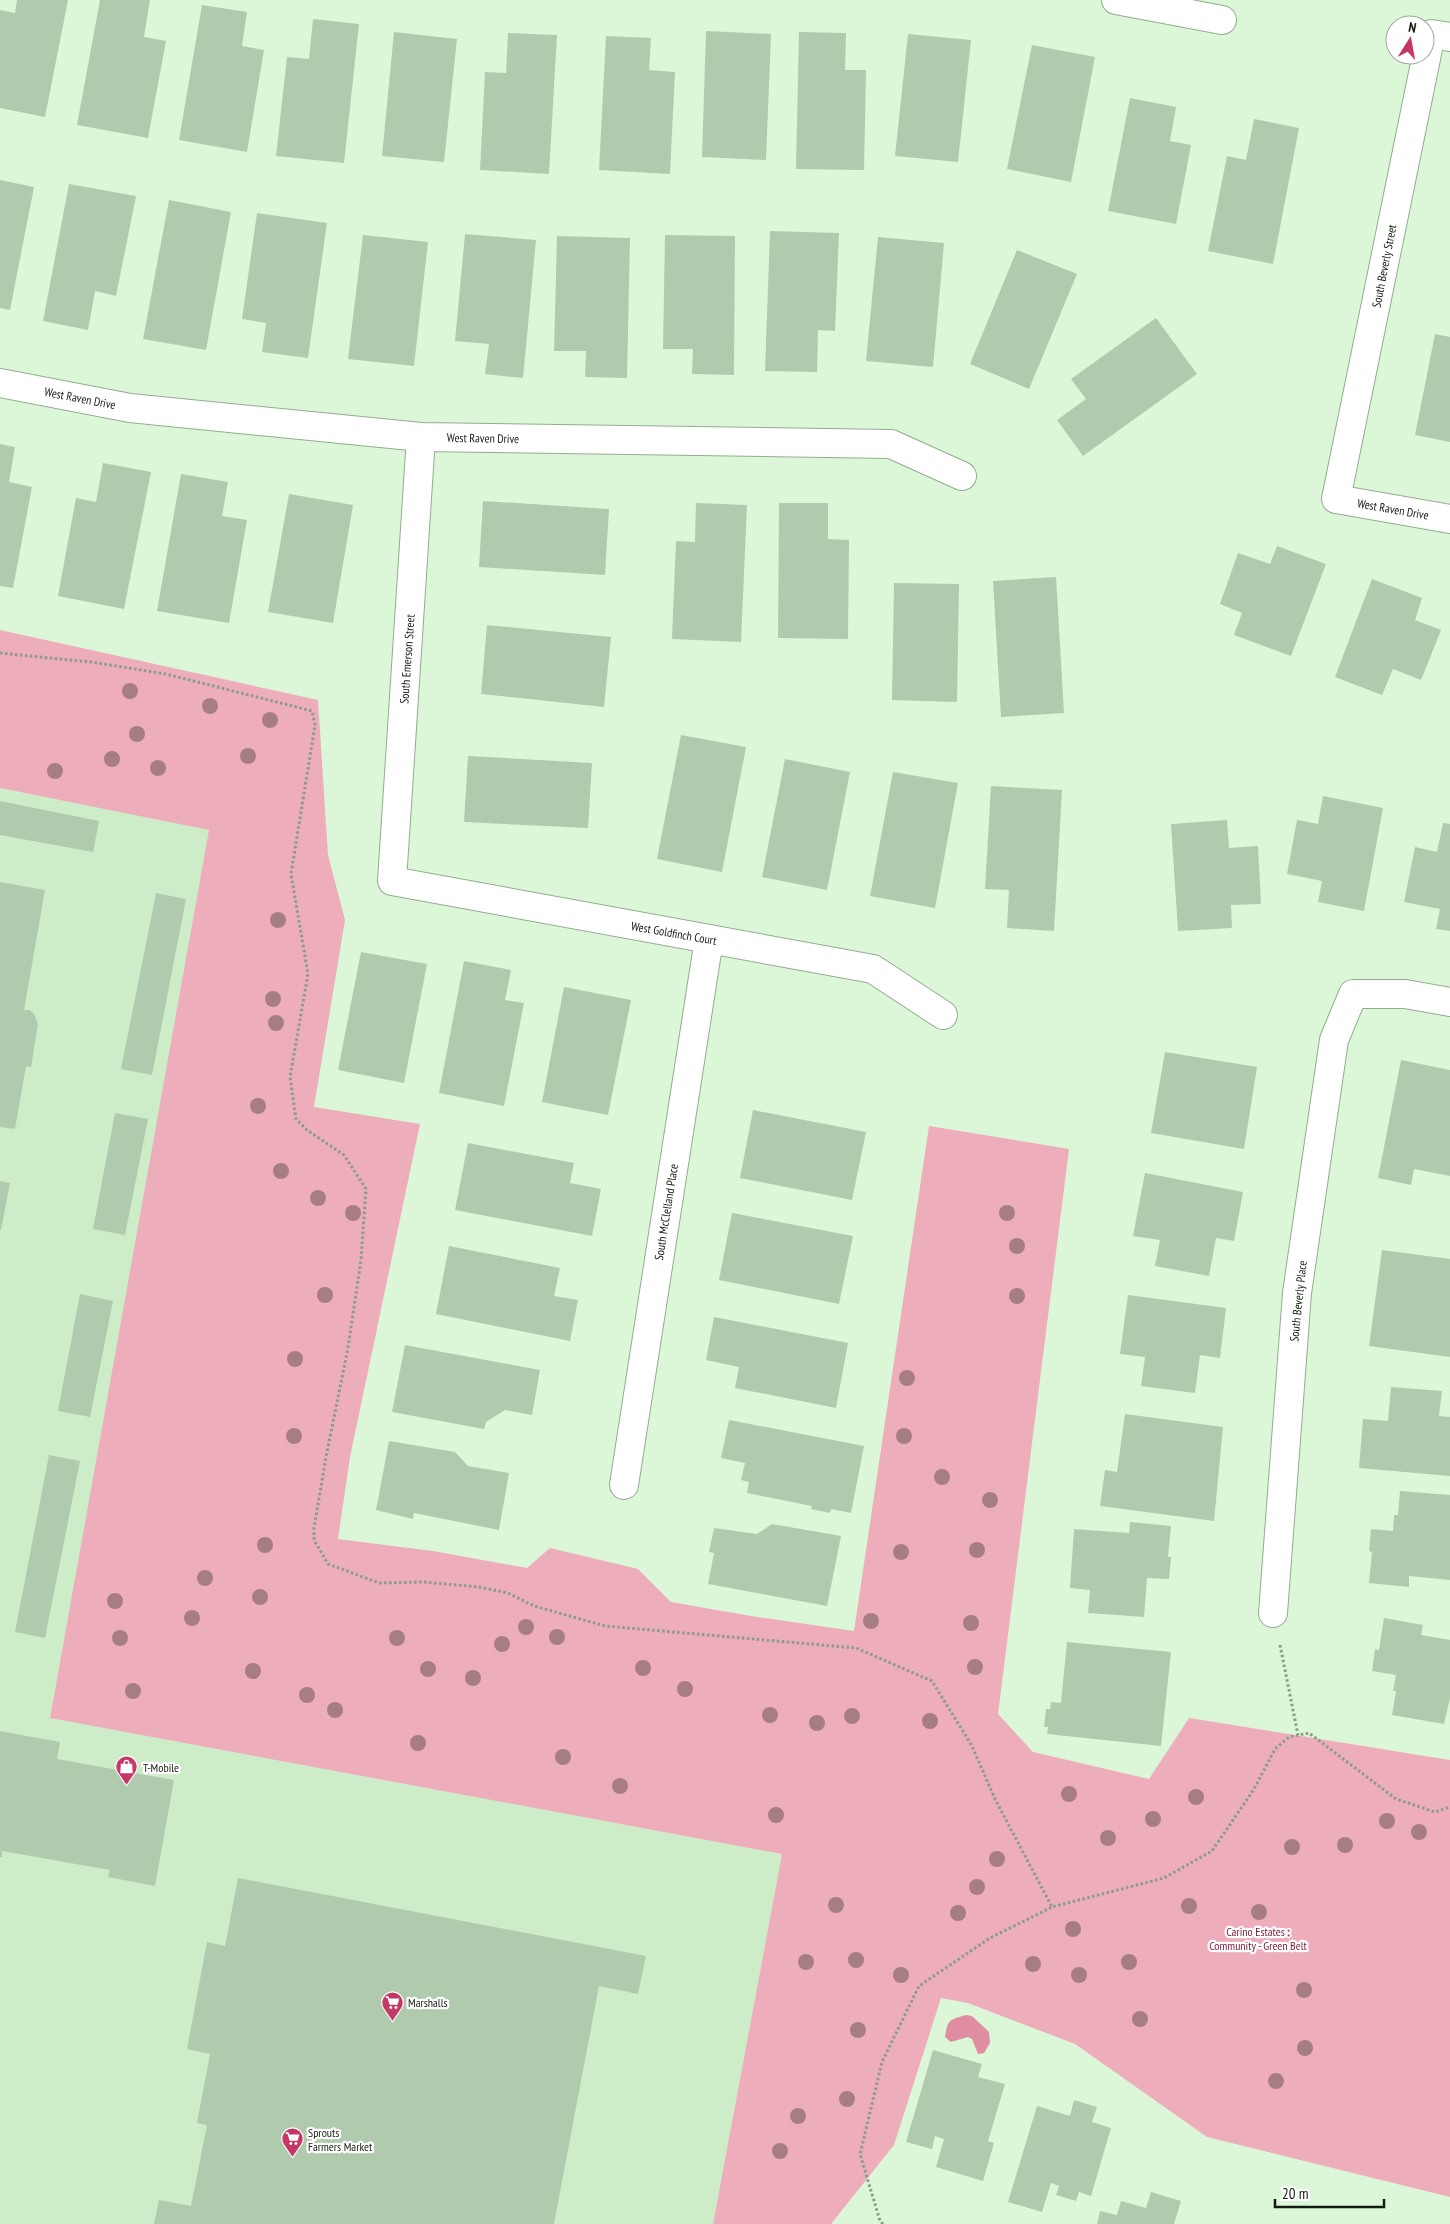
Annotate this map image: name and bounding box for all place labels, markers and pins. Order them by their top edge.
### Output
shop icon: T-Mobile [115,1755,139,1786]
place label: T-Mobile [143,1760,179,1775]
supermarket icon: Marshalls [380,1990,404,2021]
place label: Marshalls [408,1995,448,2010]
place label: Sprouts Farmers Market [308,2125,373,2154]
supermarket icon: Sprouts Farmers Market [280,2127,304,2158]

